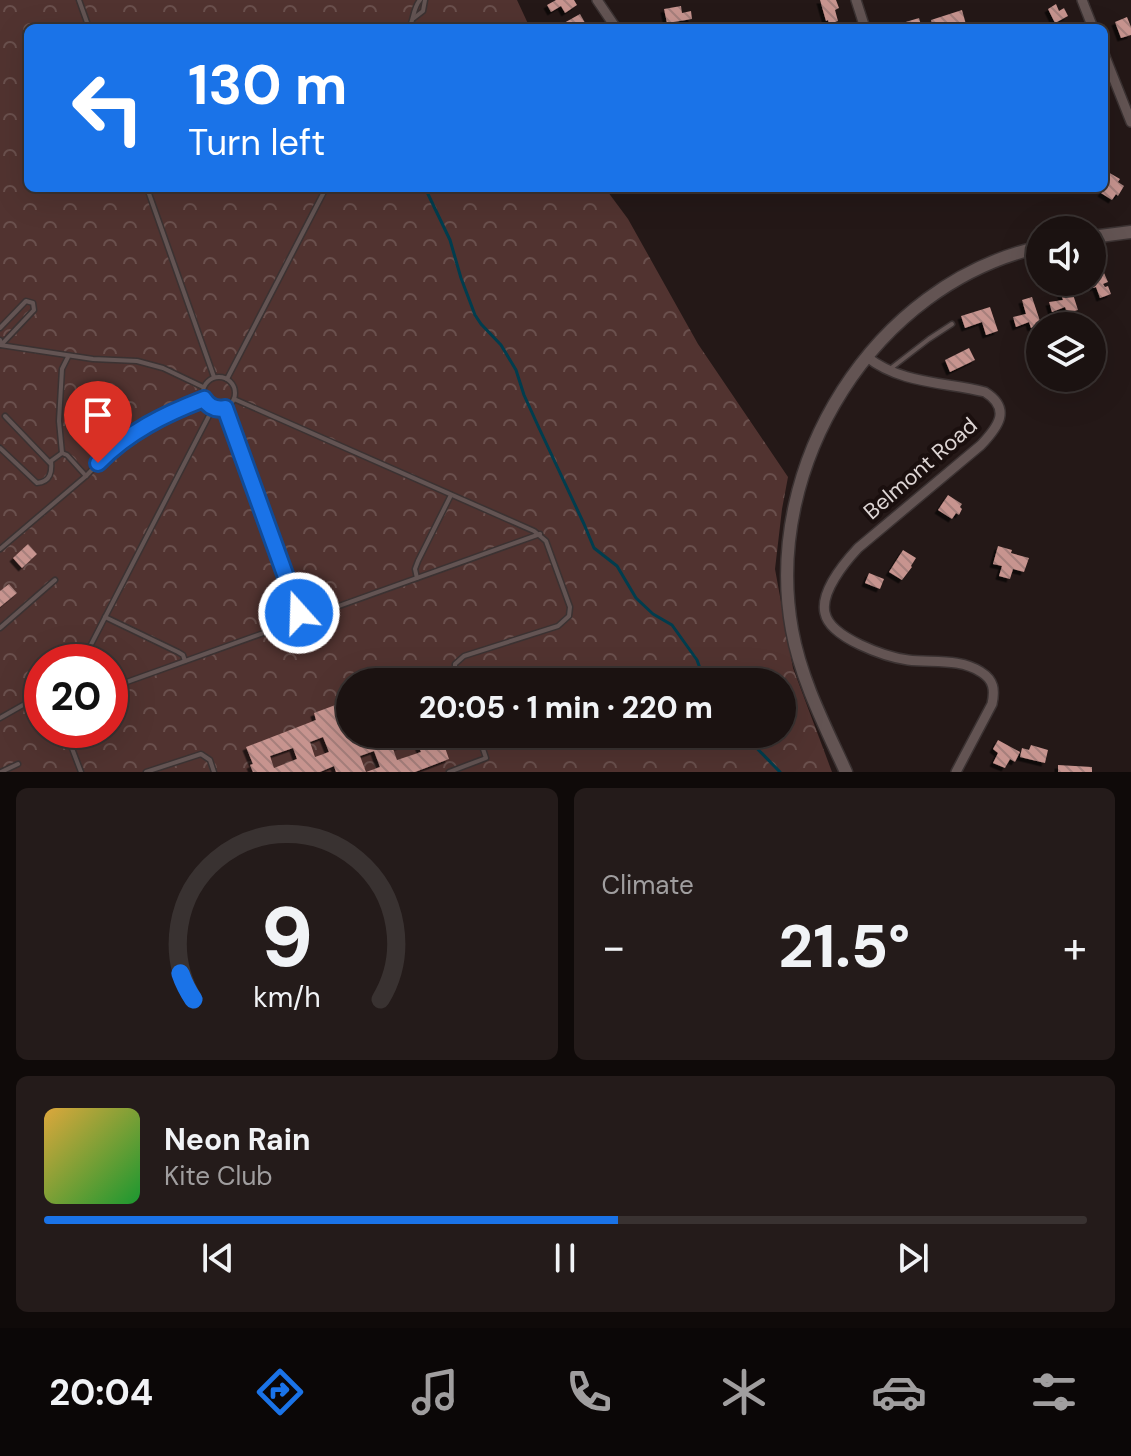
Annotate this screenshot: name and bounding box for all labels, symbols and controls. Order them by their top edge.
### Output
text: 130 m [188,48,347,121]
icon: left [56,56,160,160]
text: Turn left [188,119,325,166]
map controls [1026,216,1106,392]
button: sound [1026,216,1106,296]
button: layers [1026,312,1106,392]
pin [64,381,132,463]
icon: arrive [76,393,120,437]
street label: Belmont Road [857,411,983,526]
position arrow [257,571,341,655]
speed limit sign: 20 [24,644,128,748]
text: 20:05 · 1 min · 220 m [419,688,713,727]
text: Climate [602,868,694,902]
text: 9 [260,883,313,992]
text: 21.5° [778,907,910,986]
text: − [602,918,626,976]
text: + [1063,918,1087,976]
text: km/h [253,979,321,1016]
text: Neon Rain [164,1120,310,1159]
text: Kite Club [164,1159,273,1193]
icon: previous [196,1236,240,1280]
icon: pause [543,1236,587,1280]
icon: next [891,1236,935,1280]
icon: directions [252,1364,308,1420]
icon: music [407,1364,463,1420]
icon: phone [561,1364,617,1420]
icon: climate [716,1364,772,1420]
icon: car [871,1364,927,1420]
icon: filters [1026,1364,1082,1420]
text: 20:04 [49,1369,153,1416]

